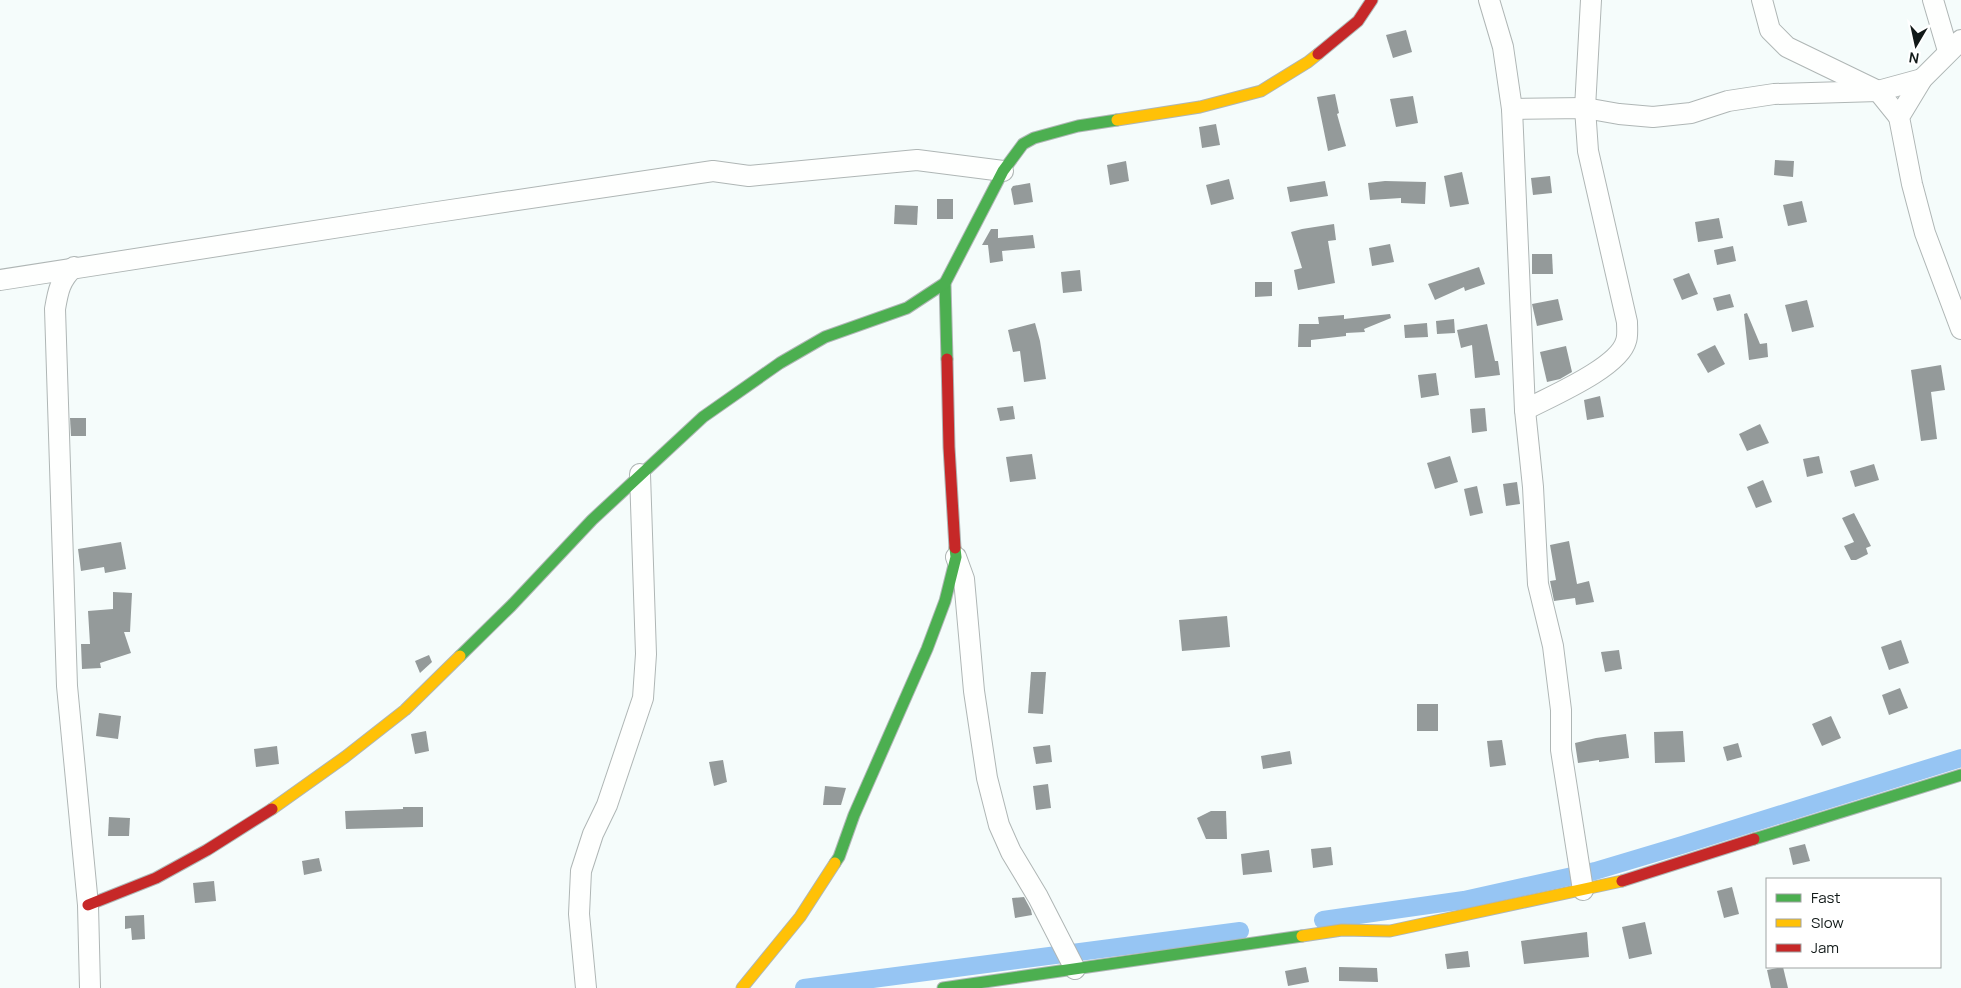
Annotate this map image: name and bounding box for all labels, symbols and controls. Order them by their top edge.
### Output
north arrow [1891,20,1941,70]
text: N [1907,48,1920,69]
legend [1766,878,1941,968]
text: Fast [1811,887,1840,908]
text: Slow [1811,912,1844,933]
text: Jam [1811,937,1839,958]

